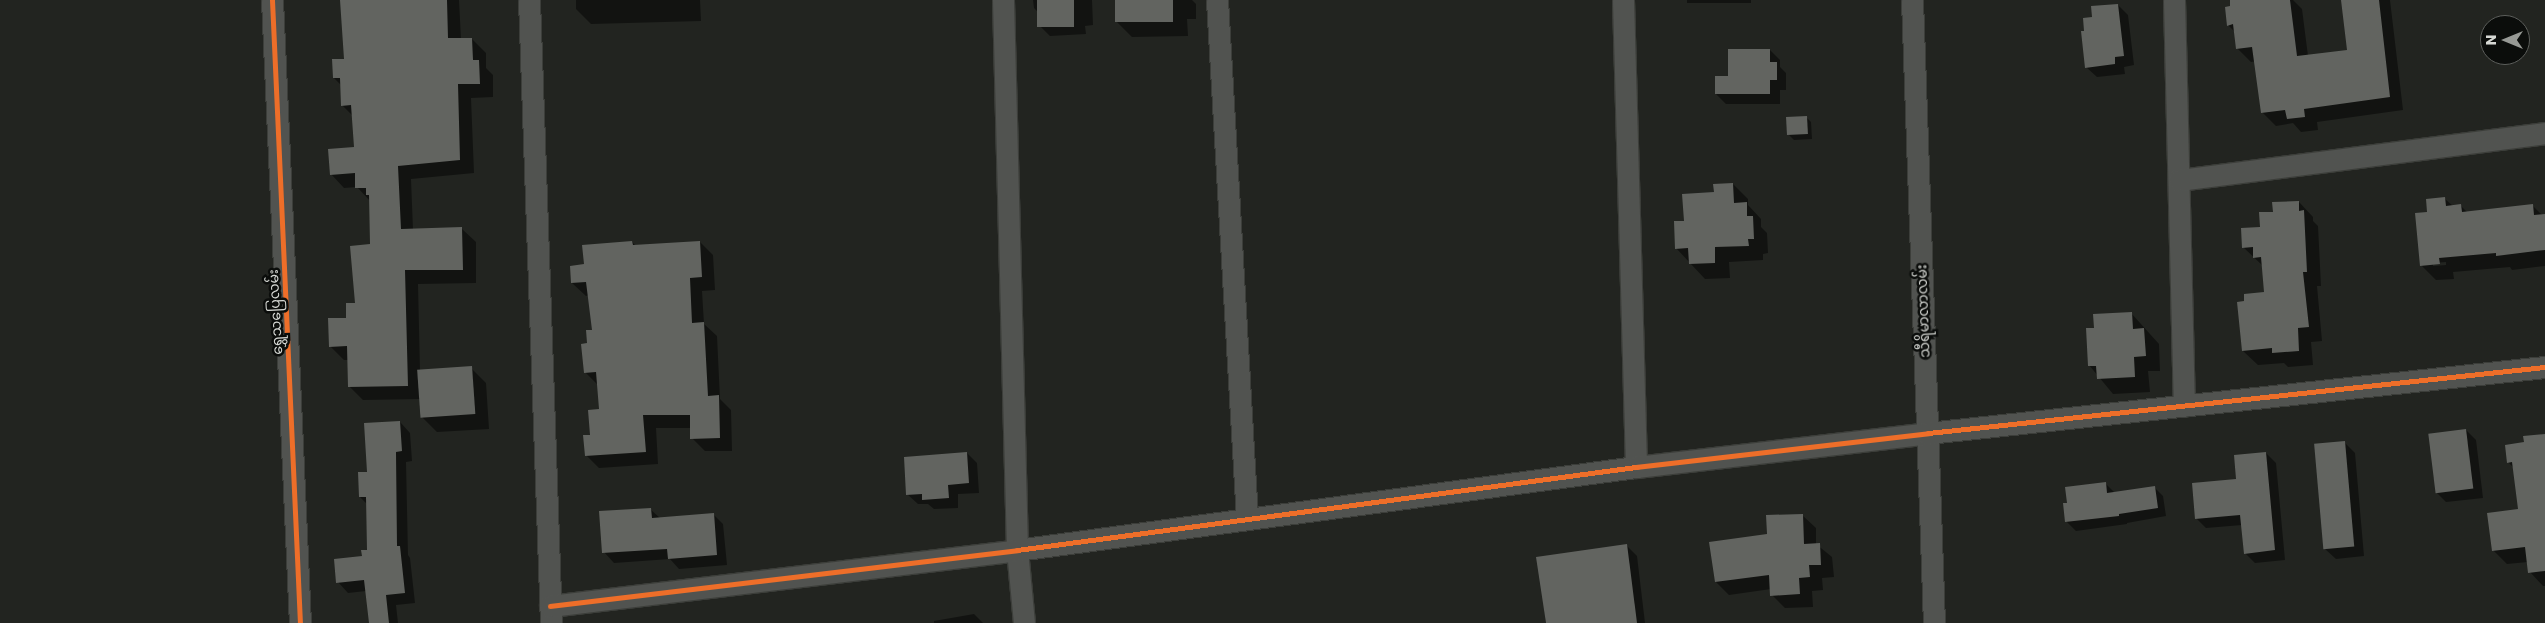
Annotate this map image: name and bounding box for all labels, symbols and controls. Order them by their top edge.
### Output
north arrow [2480,15,2530,65]
text: N [2481,35,2501,45]
street label: သီရိမာလာလမ်း [1913,264,1933,358]
street label: ရွှေသပြေလမ်း [264,269,286,355]

